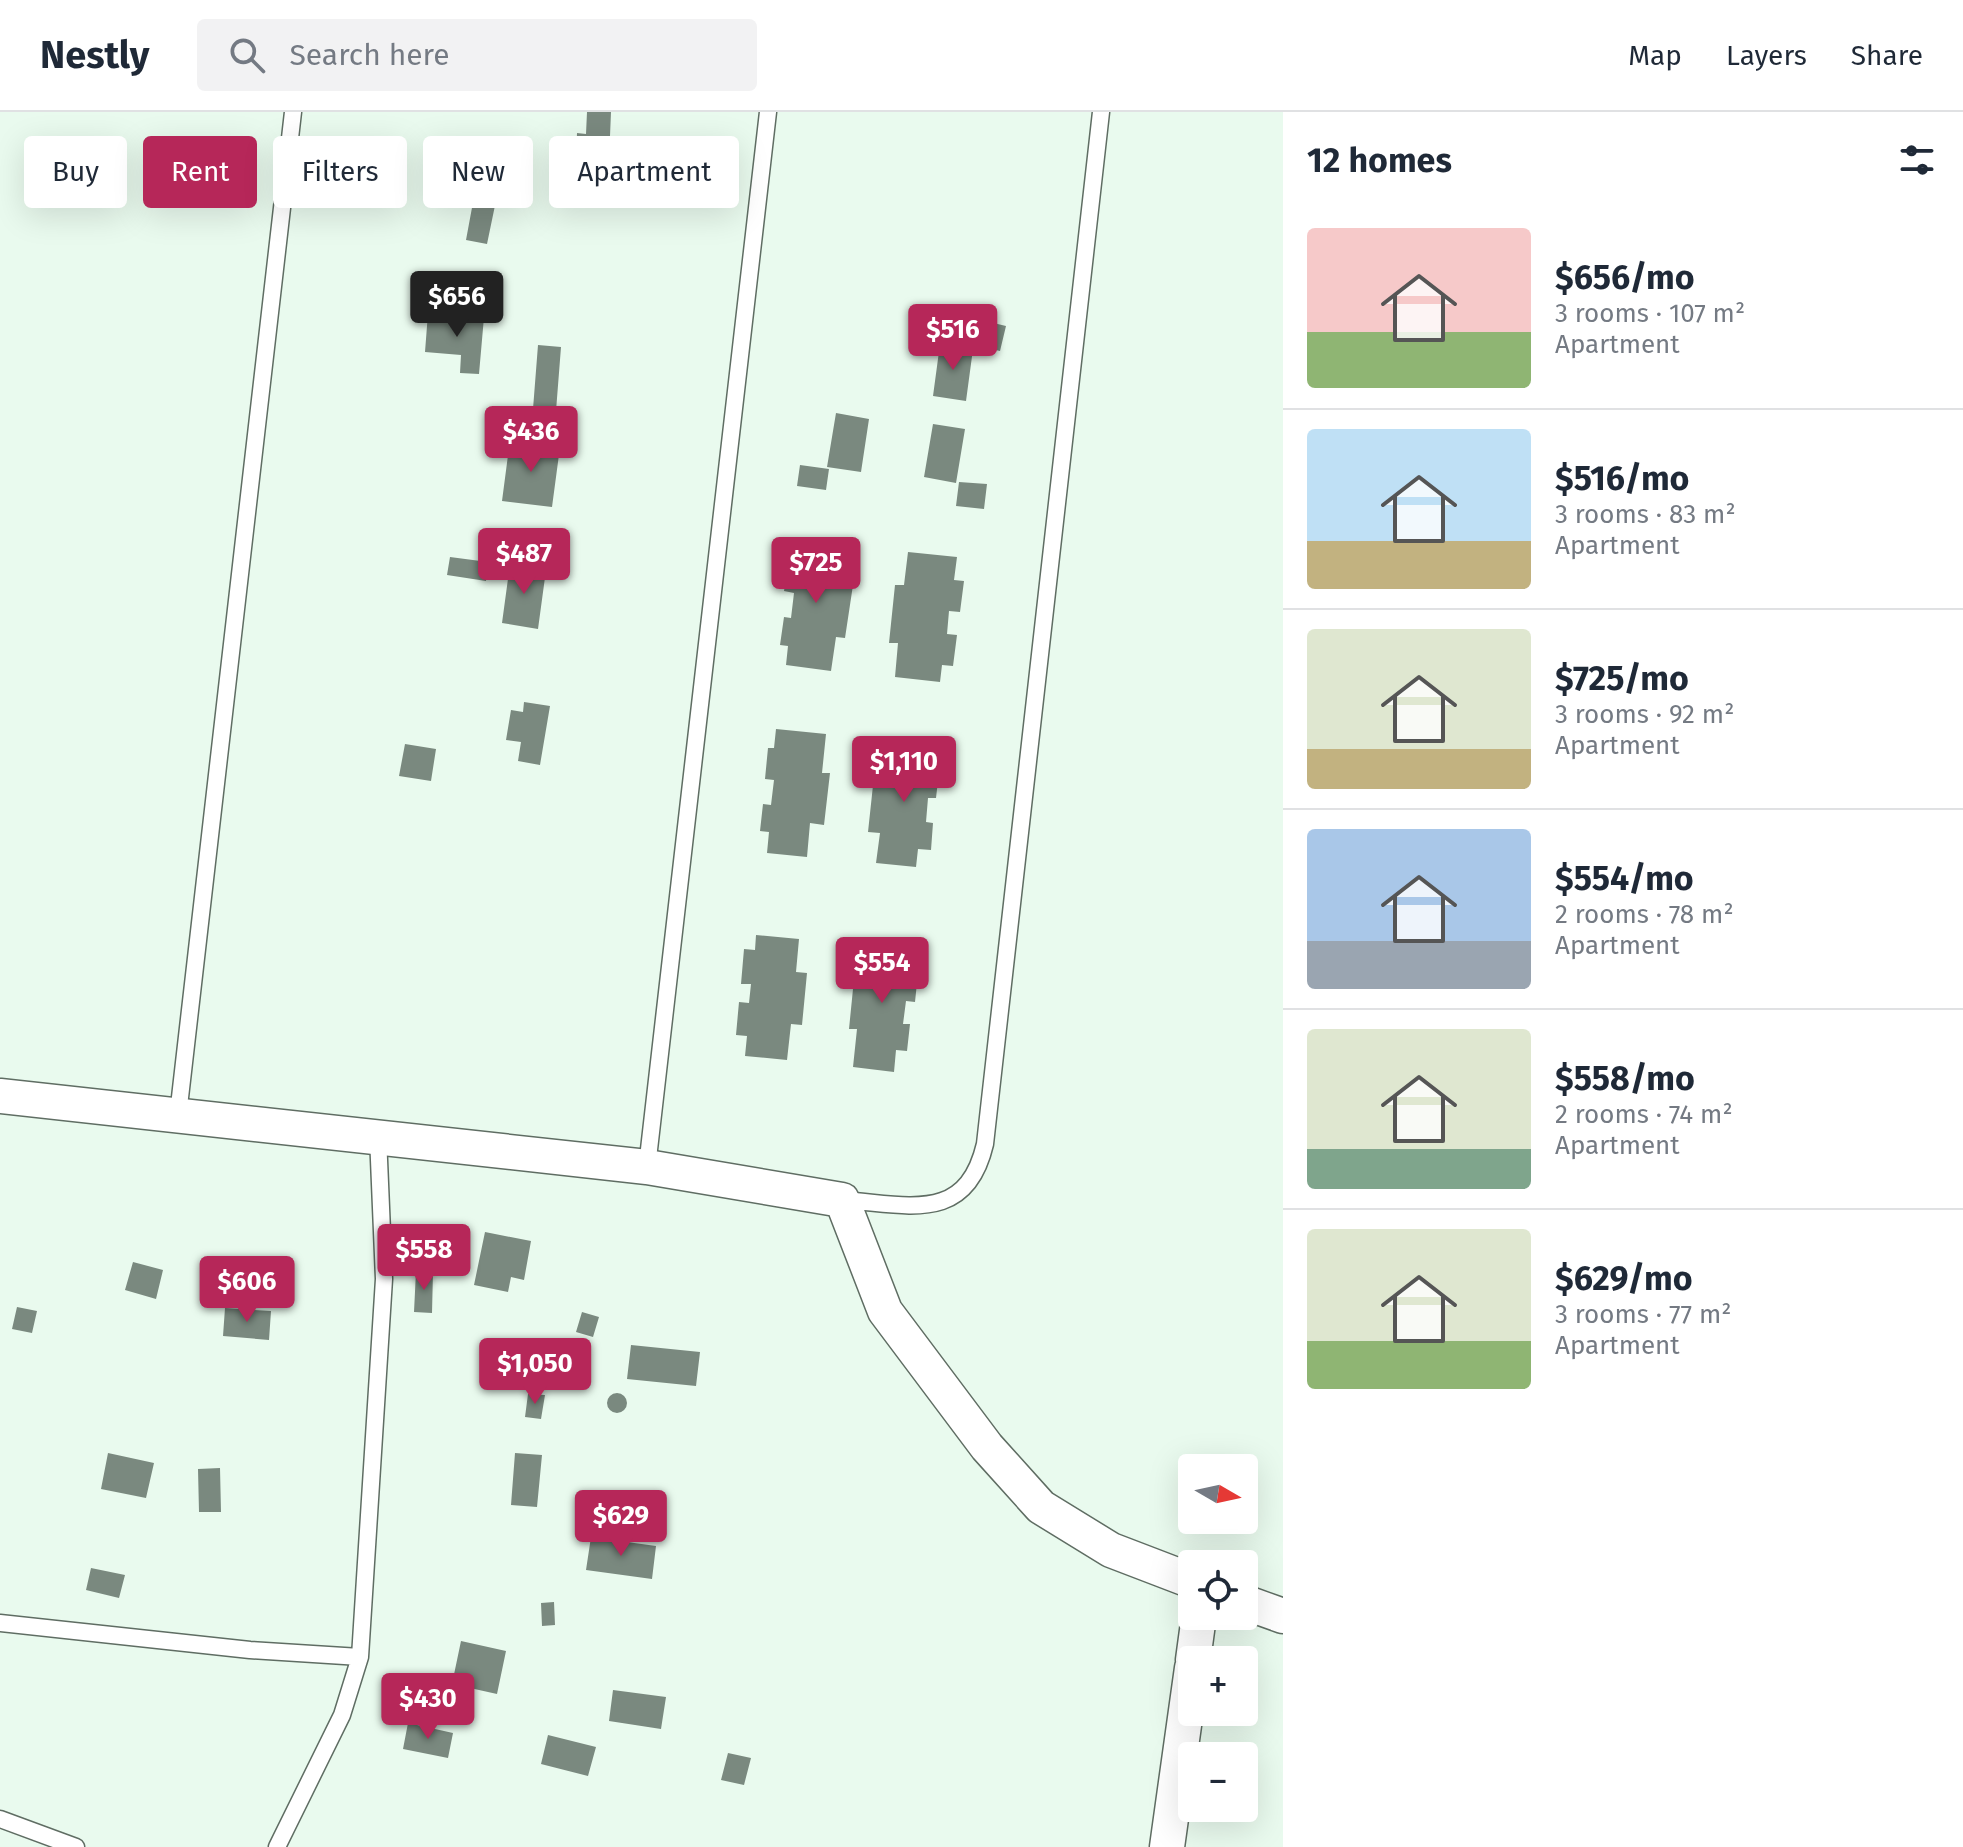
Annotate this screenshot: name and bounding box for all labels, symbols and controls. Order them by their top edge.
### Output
search box [197,19,757,91]
text: Nestly [40,32,149,78]
icon: search [225,33,269,77]
text: Search here [289,37,450,73]
text: Map [1628,39,1682,72]
text: Layers [1726,39,1807,72]
text: Share [1851,39,1923,72]
chip: Buy [24,136,127,208]
chip: Rent [143,136,257,208]
chip: Filters [273,136,407,208]
chip: New [423,136,533,208]
chip: Apartment [549,136,739,208]
icon: filters [1895,138,1939,182]
text: 12 homes [1307,140,1452,181]
text: $656/mo [1555,257,1695,298]
icon: home [1371,260,1467,356]
pin: $656 [410,271,504,339]
text: $656 [428,281,486,312]
text: 3 rooms · 107 m² [1555,298,1745,329]
pin: $516 [906,304,1000,372]
text: $516 [926,314,980,345]
text: Apartment [1555,329,1680,360]
pin: $436 [484,406,578,474]
text: $436 [503,416,559,447]
text: $516/mo [1555,458,1689,499]
icon: home [1371,461,1467,557]
text: 3 rooms · 83 m² [1555,499,1736,530]
pin: $487 [477,528,571,596]
text: Apartment [1555,530,1680,561]
pin: $725 [769,537,863,605]
text: $487 [496,538,552,569]
text: $725 [789,547,843,578]
text: $725/mo [1555,658,1689,699]
icon: home [1371,661,1467,757]
text: 3 rooms · 92 m² [1555,699,1734,730]
text: Apartment [1555,730,1680,761]
pin: $1,110 [839,736,969,804]
text: $1,110 [870,746,938,777]
text: $554/mo [1555,858,1694,899]
icon: home [1371,861,1467,957]
text: 2 rooms · 78 m² [1555,899,1734,930]
text: Apartment [1555,930,1680,961]
pin: $554 [835,937,929,1005]
text: $554 [854,947,910,978]
text: $558/mo [1555,1058,1695,1099]
icon: home [1371,1061,1467,1157]
text: 2 rooms · 74 m² [1555,1099,1733,1130]
text: Apartment [1555,1130,1680,1161]
pin: $558 [377,1224,471,1292]
text: $558 [395,1234,453,1265]
pin: $606 [200,1256,294,1324]
text: $629/mo [1555,1258,1693,1299]
icon: home [1371,1261,1467,1357]
text: $606 [218,1266,276,1297]
text: 3 rooms · 77 m² [1555,1299,1731,1330]
text: Apartment [1555,1330,1680,1361]
pin: $1,050 [470,1338,600,1406]
text: $1,050 [497,1348,573,1379]
north arrow [1178,1454,1258,1534]
map controls [1178,1454,1258,1822]
pin: $629 [574,1490,668,1558]
text: $629 [593,1500,649,1531]
button: locate [1178,1550,1258,1630]
button: + [1178,1646,1258,1726]
pin: $430 [381,1673,475,1741]
text: $430 [399,1683,457,1714]
button: − [1178,1742,1258,1822]

